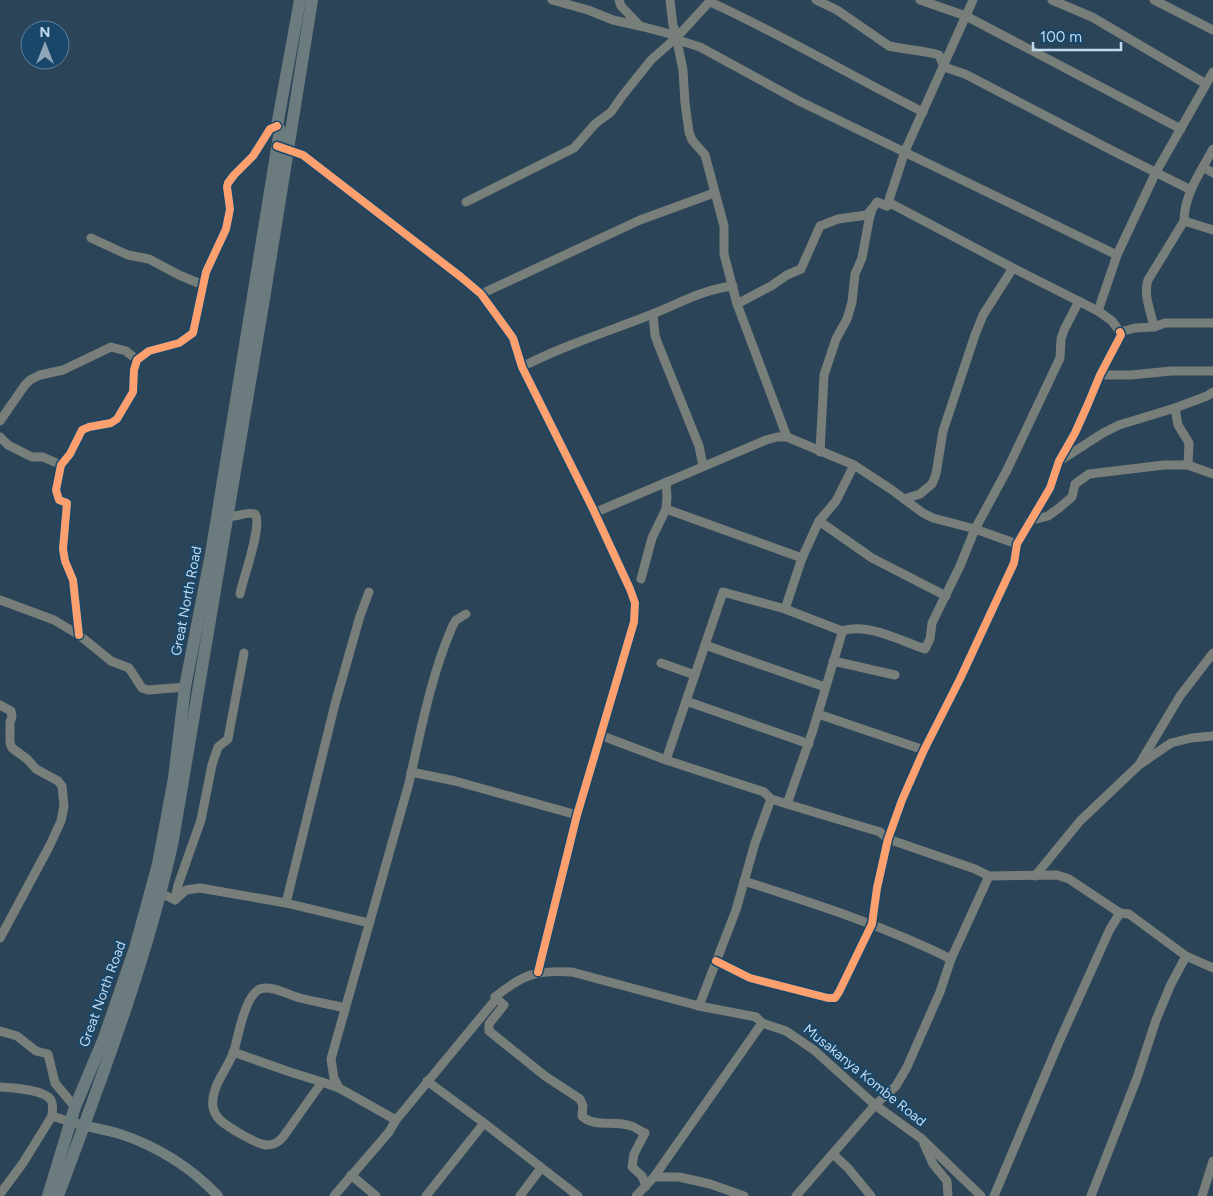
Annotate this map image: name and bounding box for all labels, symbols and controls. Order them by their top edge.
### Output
north arrow [20,20,70,70]
scale bar [1033,20,1120,52]
text: N [40,24,50,41]
text: 100 m [1040,28,1082,46]
street label: Great North Road [168,545,205,657]
street label: Great North Road [75,939,130,1049]
street label: Musakanya Kombe Road [800,1021,929,1130]

